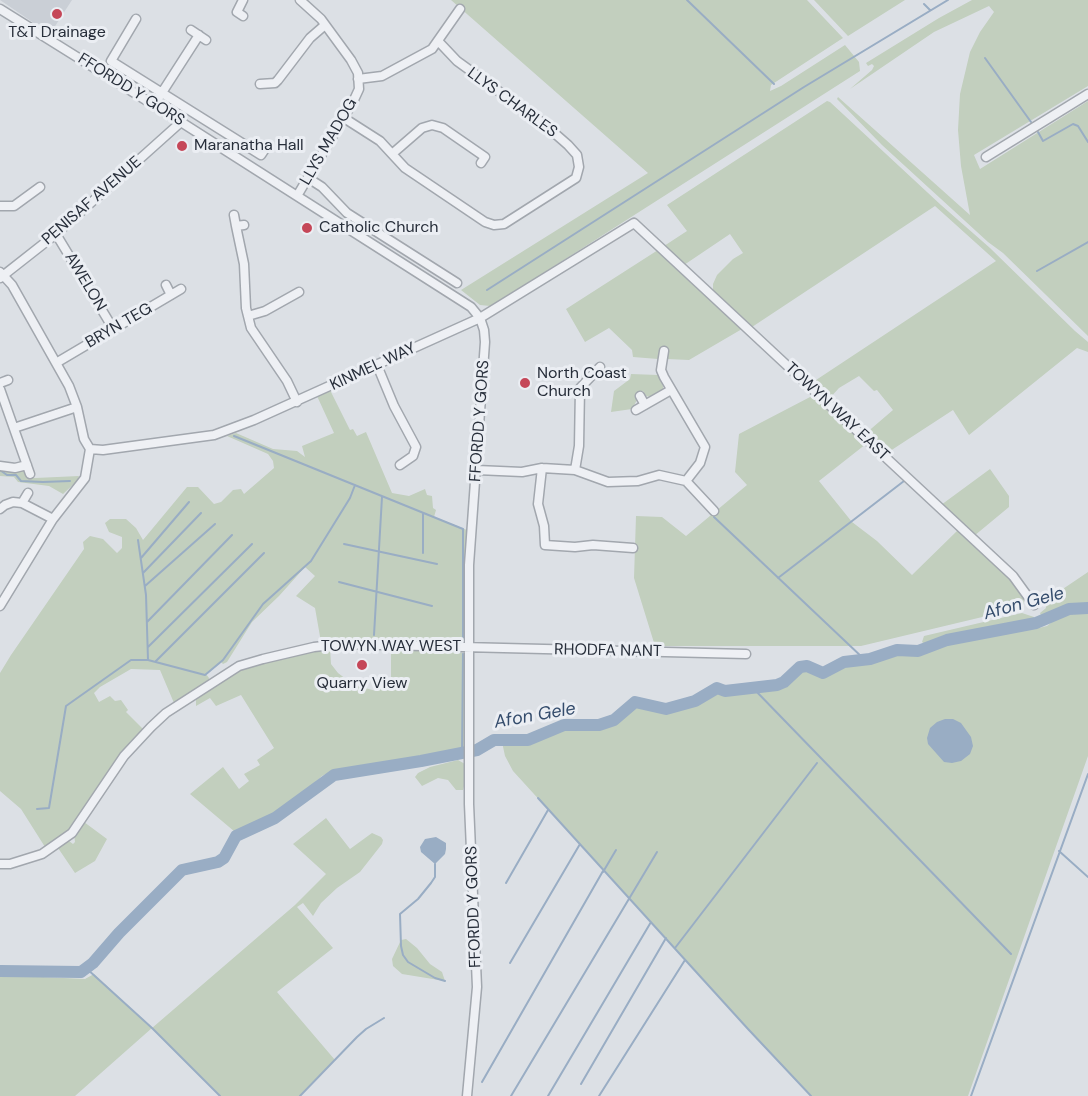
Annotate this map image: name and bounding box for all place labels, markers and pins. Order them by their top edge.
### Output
marker: T&T Drainage [50,7,64,21]
place label: T&T Drainage [8,23,106,43]
place label: Maranatha Hall [194,136,304,156]
marker: Maranatha Hall [175,139,189,153]
place label: Catholic Church [319,218,439,238]
marker: Catholic Church [300,221,314,235]
place label: North Coast Church [537,364,627,402]
marker: North Coast Church [518,376,532,390]
marker: Quarry View [355,658,369,672]
place label: Quarry View [317,674,407,694]

